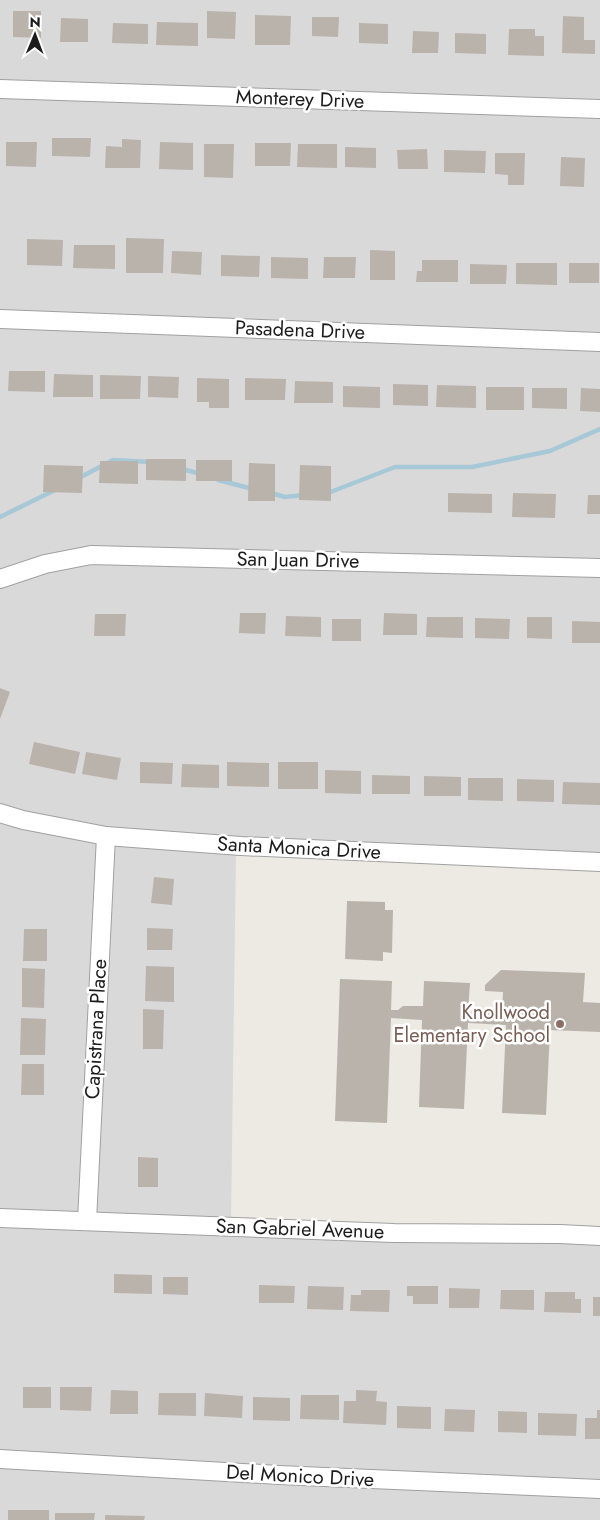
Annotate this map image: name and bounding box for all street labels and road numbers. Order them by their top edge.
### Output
street label: Monterey Drive [235,82,365,116]
street label: Pasadena Drive [235,313,365,347]
street label: San Juan Drive [236,544,360,576]
street label: Santa Monica Drive [216,829,382,867]
street label: Capistrana Place [78,958,114,1100]
street label: San Gabriel Avenue [215,1212,385,1246]
street label: Del Monico Drive [225,1458,375,1494]

